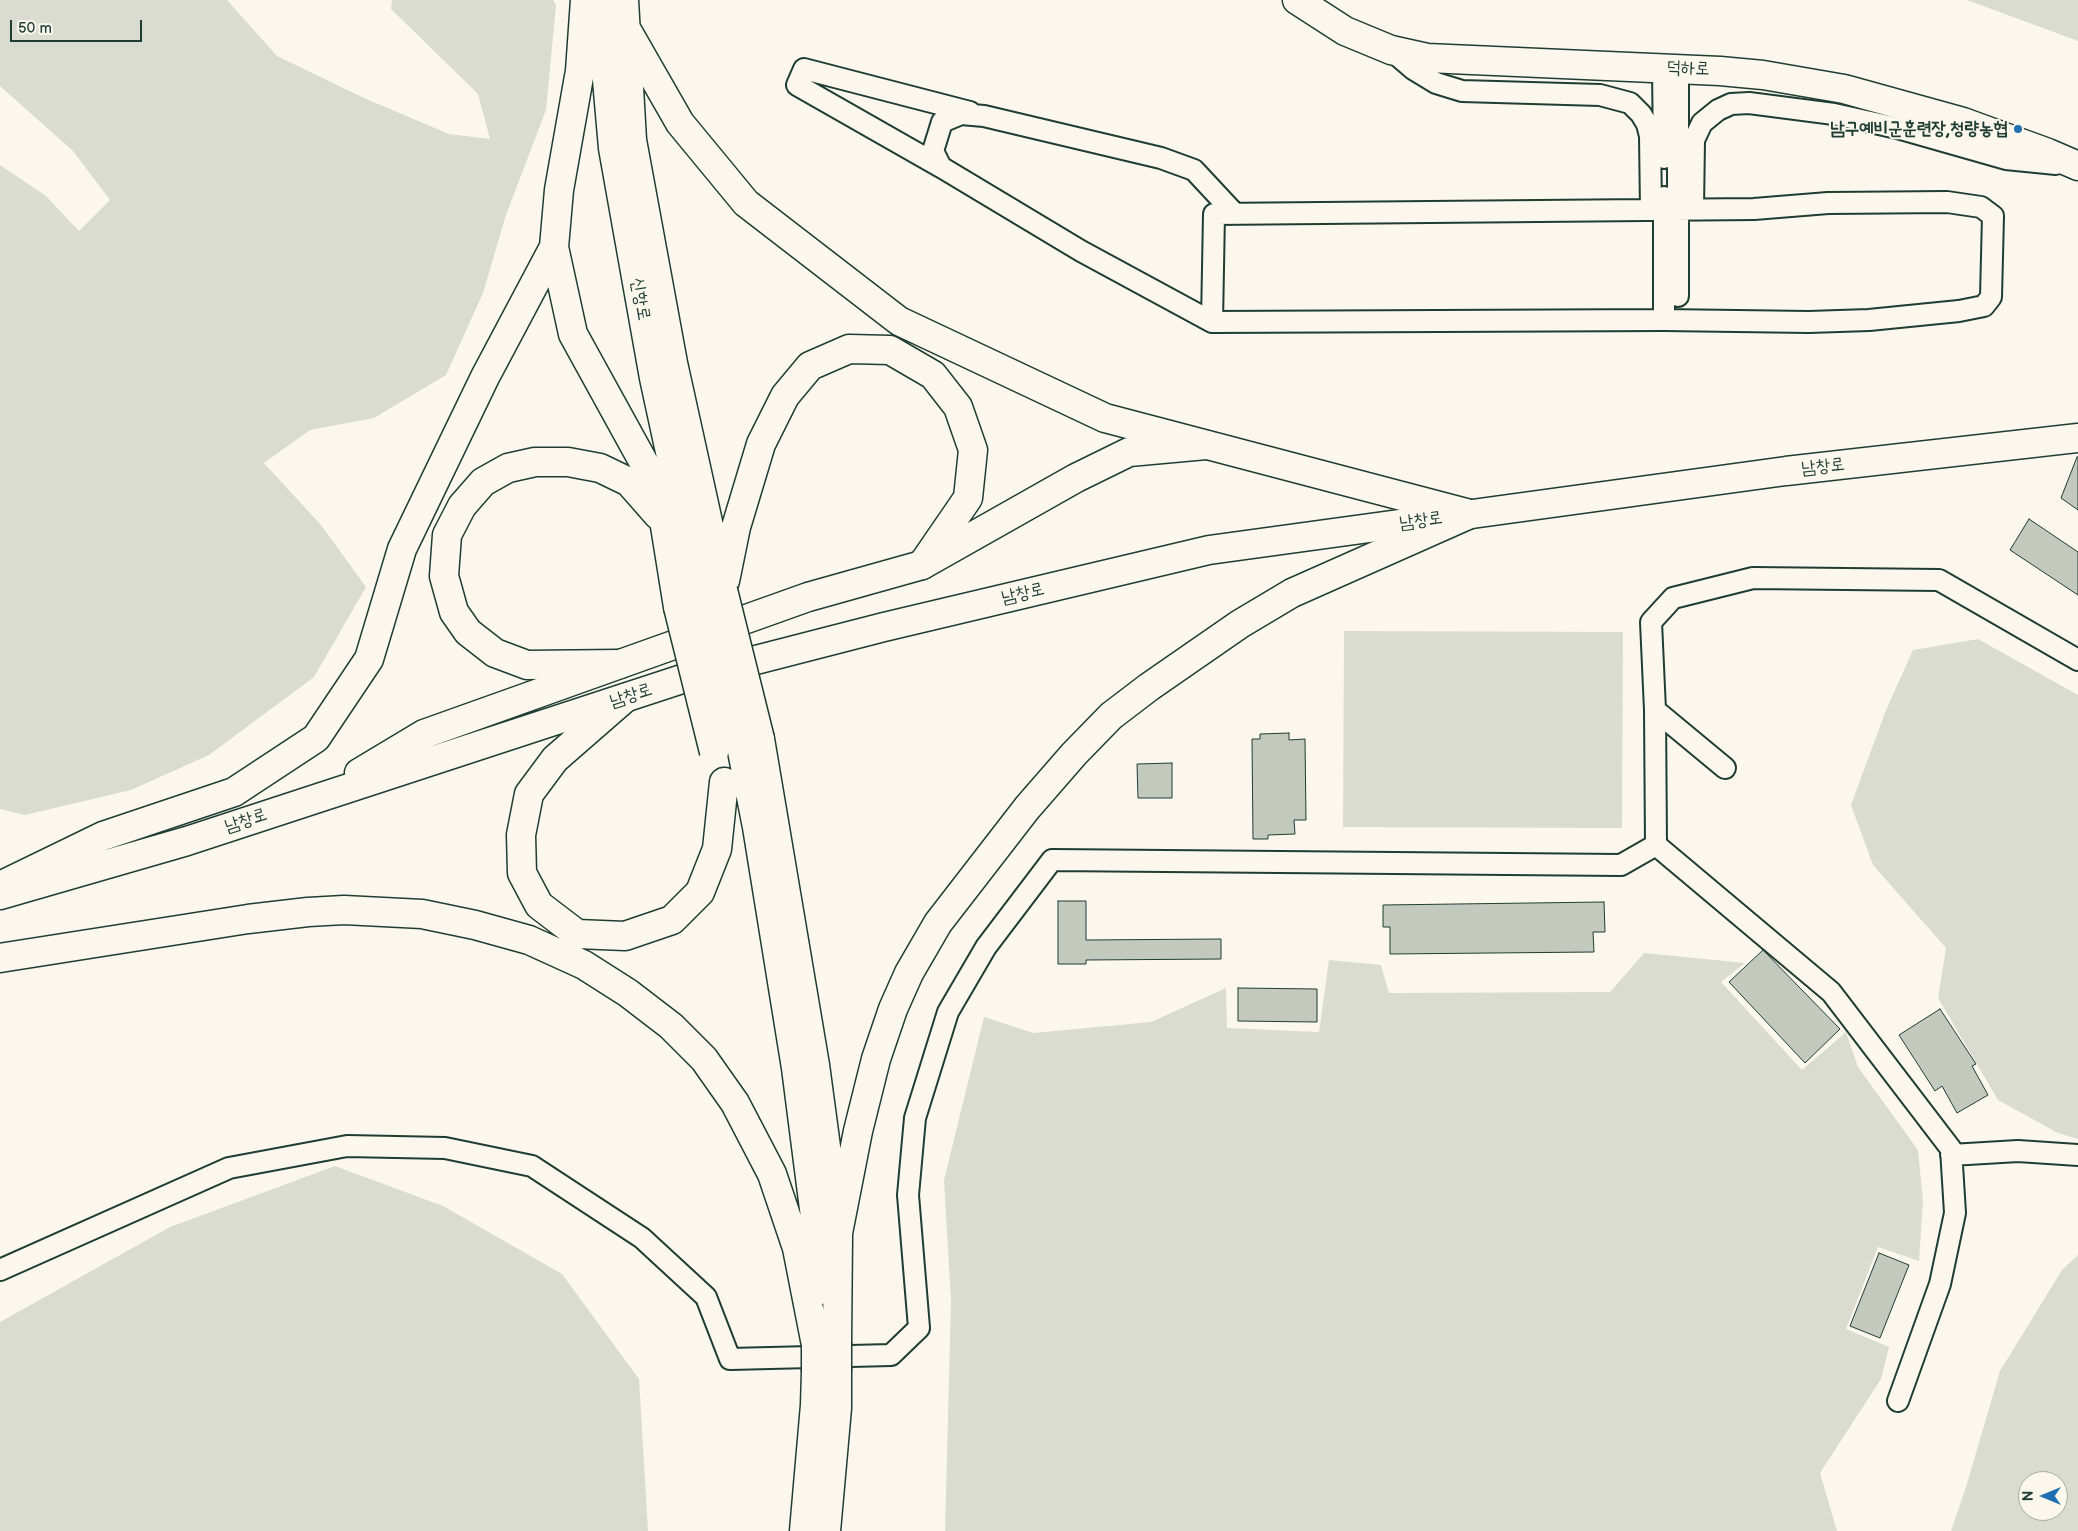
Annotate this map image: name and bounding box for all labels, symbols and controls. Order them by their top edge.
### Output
scale bar [12,10,145,42]
text: 50 m [18,19,52,38]
street label: 덕하로 [1666,57,1710,81]
place label: 남구예비군훈련장,청량농협 [1830,118,2008,140]
marker: 남구예비군훈련장,청량농협 [2012,123,2024,135]
street label: 신항로 [626,276,654,322]
street label: 남창로 [1800,454,1846,480]
street label: 남창로 [1398,507,1444,535]
street label: 남창로 [999,579,1047,609]
street label: 남창로 [607,679,655,713]
street label: 남창로 [222,804,270,838]
north arrow [2018,1471,2068,1521]
text: N [2020,1491,2037,1501]

